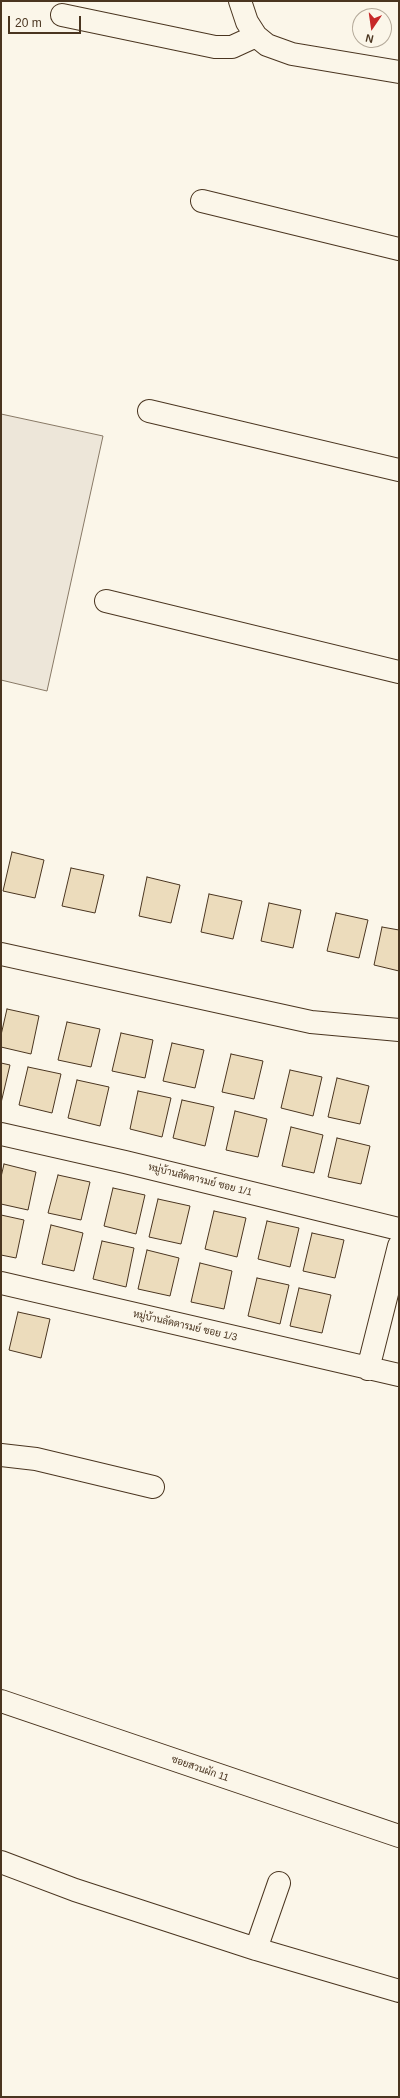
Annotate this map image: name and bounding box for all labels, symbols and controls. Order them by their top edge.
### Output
scale bar [10,8,83,34]
north arrow [352,8,392,48]
text: 20 m [15,16,42,30]
text: N [364,32,375,45]
street label: หมู่บ้านลัดดารมย์ ซอย 1/1 [147,1161,253,1199]
street label: หมู่บ้านลัดดารมย์ ซอย 1/3 [132,1308,238,1344]
street label: ซอยสวนผัก 11 [170,1754,230,1784]

